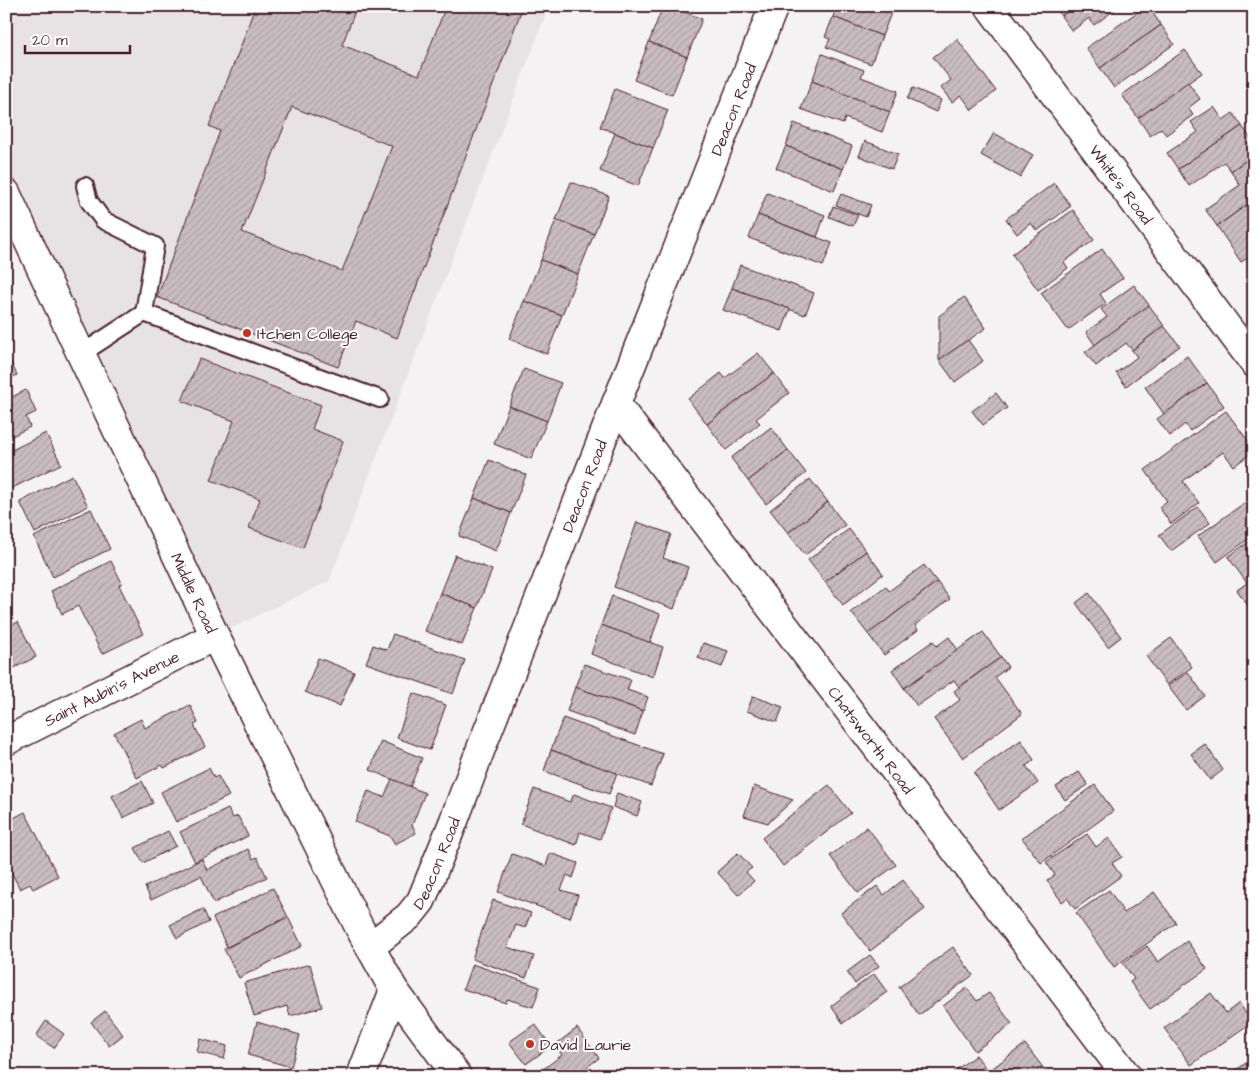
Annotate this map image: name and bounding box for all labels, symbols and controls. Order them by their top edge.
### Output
scale bar [25,22,130,54]
text: 20 m [32,30,68,51]
street label: Deacon Road [706,60,762,159]
street label: White's Road [1084,140,1157,229]
place label: Itchen College [257,323,358,346]
marker: Itchen College [241,327,253,339]
street label: Deacon Road [557,437,613,536]
street label: Middle Road [165,549,222,637]
street label: Saint Aubin's Avenue [41,646,183,732]
street label: Chatsworth Road [822,682,919,799]
street label: Deacon Road [408,814,466,915]
place label: David Laurie [540,1034,631,1056]
marker: David Laurie [524,1038,536,1050]

